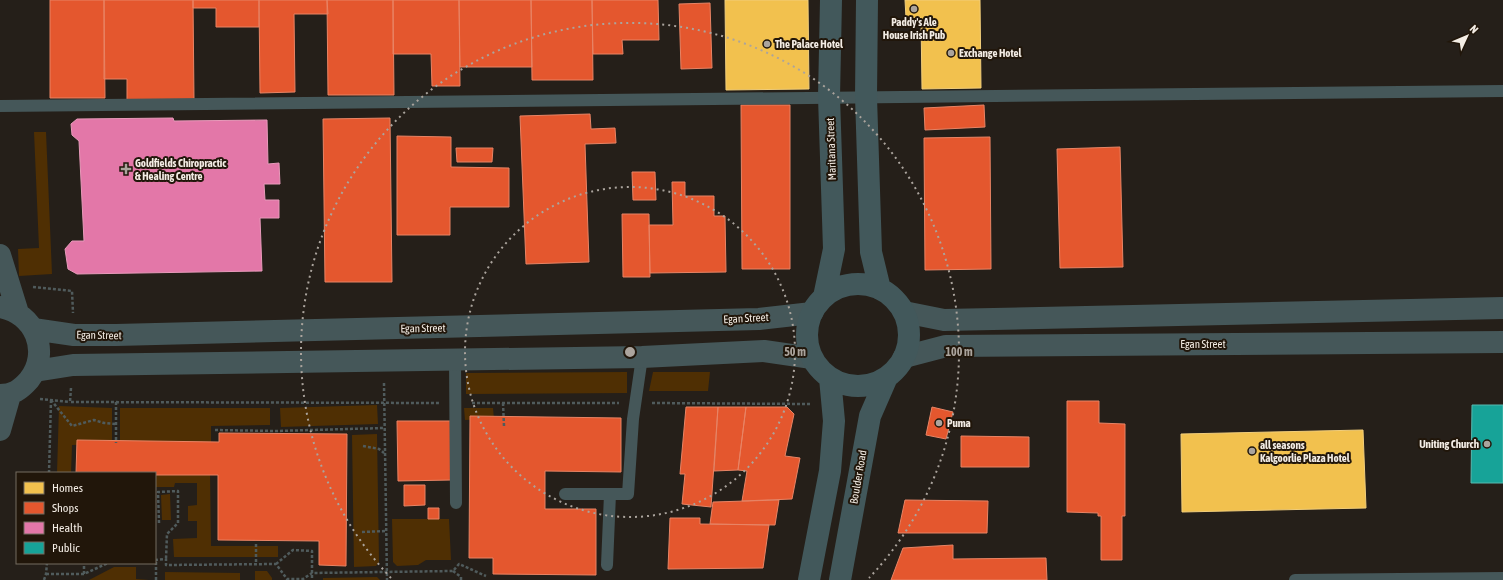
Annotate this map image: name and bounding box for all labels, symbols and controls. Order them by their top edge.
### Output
marker: Paddy's Ale House Irish Pub [909,4,919,14]
place label: Paddy's Ale House Irish Pub [883,16,945,41]
north arrow [1447,16,1487,56]
text: N [1468,23,1481,36]
place label: The Palace Hotel [775,38,844,50]
marker: The Palace Hotel [762,39,772,49]
place label: Exchange Hotel [959,47,1022,59]
marker: Exchange Hotel [946,48,956,58]
street label: Maritana Street [824,117,838,181]
place label: Goldfields Chiropractic & Healing Centre [135,157,227,182]
marker: Goldfields Chiropractic & Healing Centre [120,163,132,175]
street label: Egan Street [723,311,769,325]
street label: Egan Street [400,322,446,334]
street label: Egan Street [76,329,122,341]
street label: Egan Street [1180,338,1226,350]
centre of rings [623,345,637,359]
text: 50 m [784,345,806,359]
text: 100 m [945,345,973,359]
place label: Puma [947,417,971,429]
marker: Puma [934,418,944,428]
place label: Uniting Church [1419,438,1479,450]
place label: all seasons Kalgoorlie Plaza Hotel [1260,439,1351,464]
marker: Uniting Church [1482,439,1492,449]
marker: all seasons Kalgoorlie Plaza Hotel [1247,446,1257,456]
street label: Boulder Road [847,449,869,505]
legend [16,472,156,564]
text: Homes [52,481,83,495]
text: Shops [52,501,78,515]
text: Health [52,521,82,535]
text: Public [52,541,80,555]

